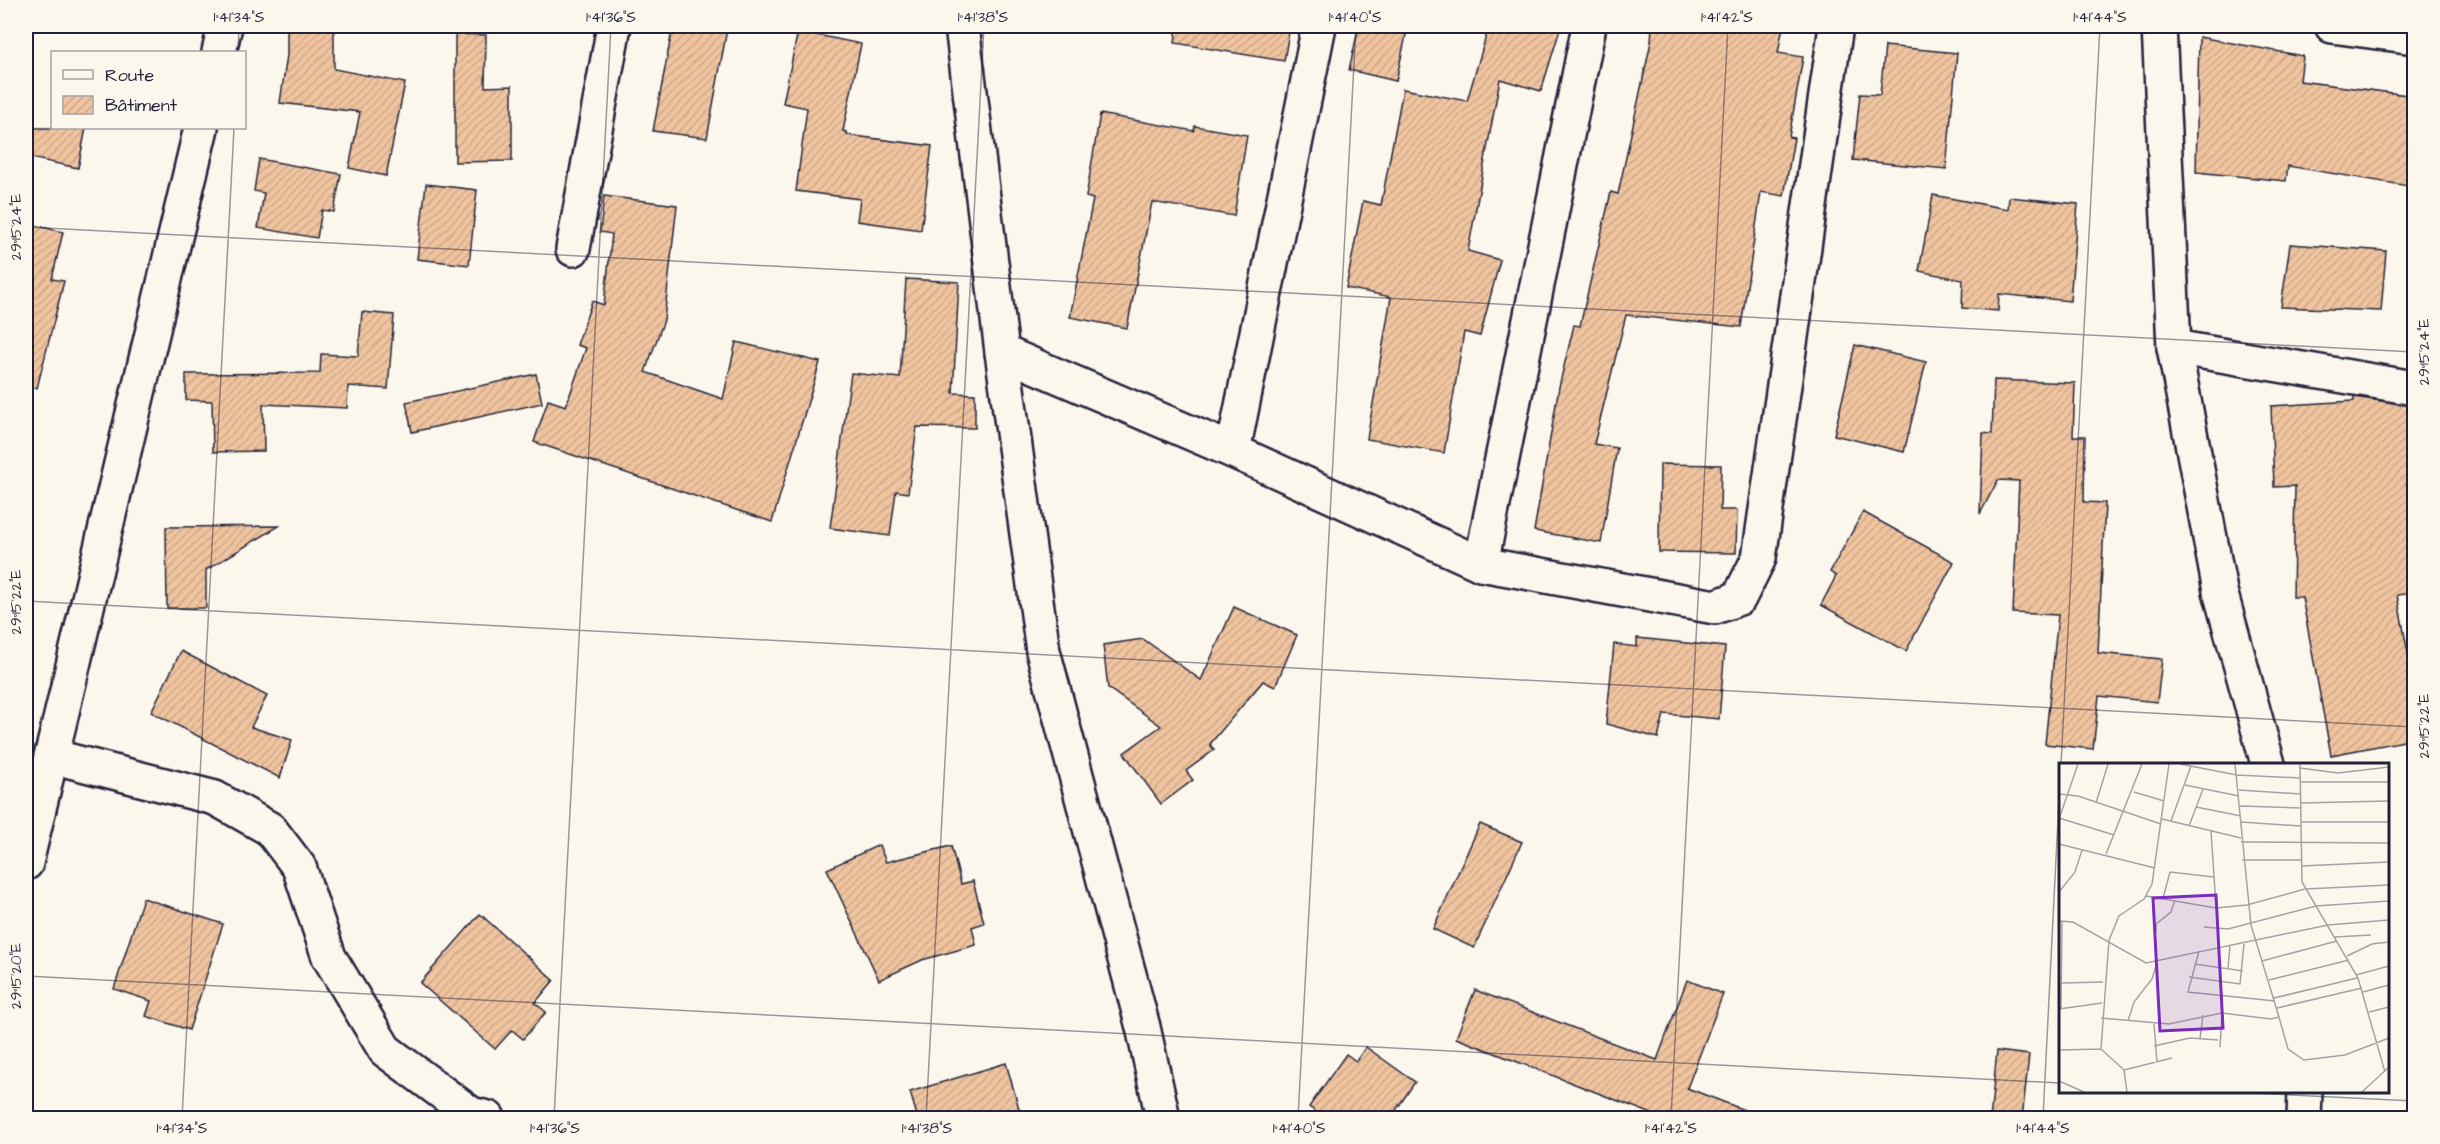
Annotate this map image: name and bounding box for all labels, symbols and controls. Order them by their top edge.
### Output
text: 1°41'34"S [214,7,265,28]
text: 1°41'36"S [586,7,636,28]
text: 1°41'38"S [958,7,1009,28]
text: 1°41'40"S [1329,7,1382,28]
text: 1°41'42"S [1701,7,1753,28]
text: 1°41'44"S [2073,7,2127,28]
legend [51,51,246,129]
text: Route [105,63,154,88]
text: Bâtiment [105,93,178,118]
text: 29°15'24"E [6,194,27,260]
text: 29°15'24"E [2414,319,2435,385]
text: 29°15'22"E [6,569,27,634]
text: 29°15'22"E [2414,693,2435,758]
inset map [2059,763,2389,1093]
text: 29°15'20"E [6,943,27,1009]
text: 1°41'34"S [157,1118,208,1139]
text: 1°41'36"S [530,1118,580,1139]
text: 1°41'38"S [902,1118,953,1139]
text: 1°41'40"S [1273,1118,1326,1139]
text: 1°41'42"S [1645,1118,1697,1139]
text: 1°41'44"S [2016,1118,2070,1139]

